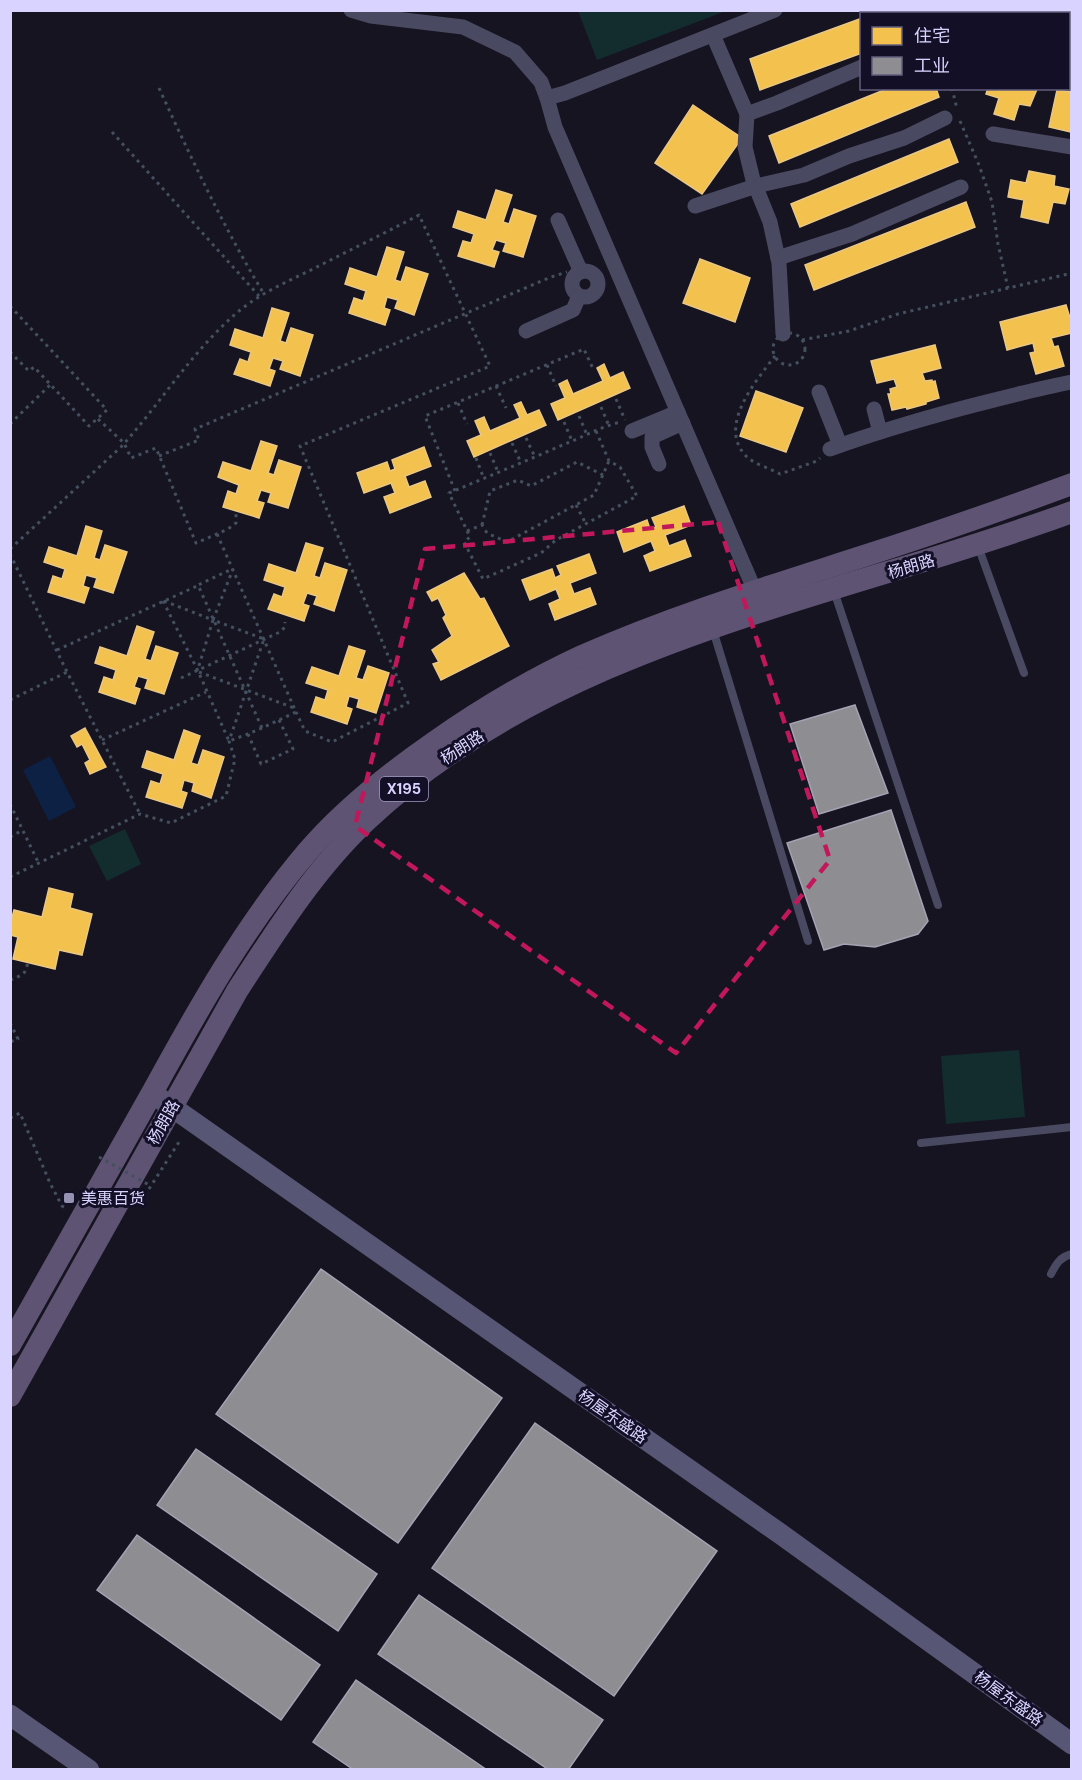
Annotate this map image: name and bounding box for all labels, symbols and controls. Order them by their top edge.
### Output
legend [860,12,1070,90]
text: 住宅 [914,24,950,48]
text: 工业 [914,54,950,78]
street label: 杨朗路 [885,549,937,584]
street label: 杨朗路 [436,726,488,769]
road number: X195 [380,777,428,801]
street label: 杨朗路 [143,1096,184,1148]
place label: 美惠百货 [81,1188,145,1209]
marker: 美惠百货 [62,1191,76,1205]
street label: 杨屋东盛路 [574,1385,652,1448]
street label: 杨屋东盛路 [970,1666,1047,1730]

